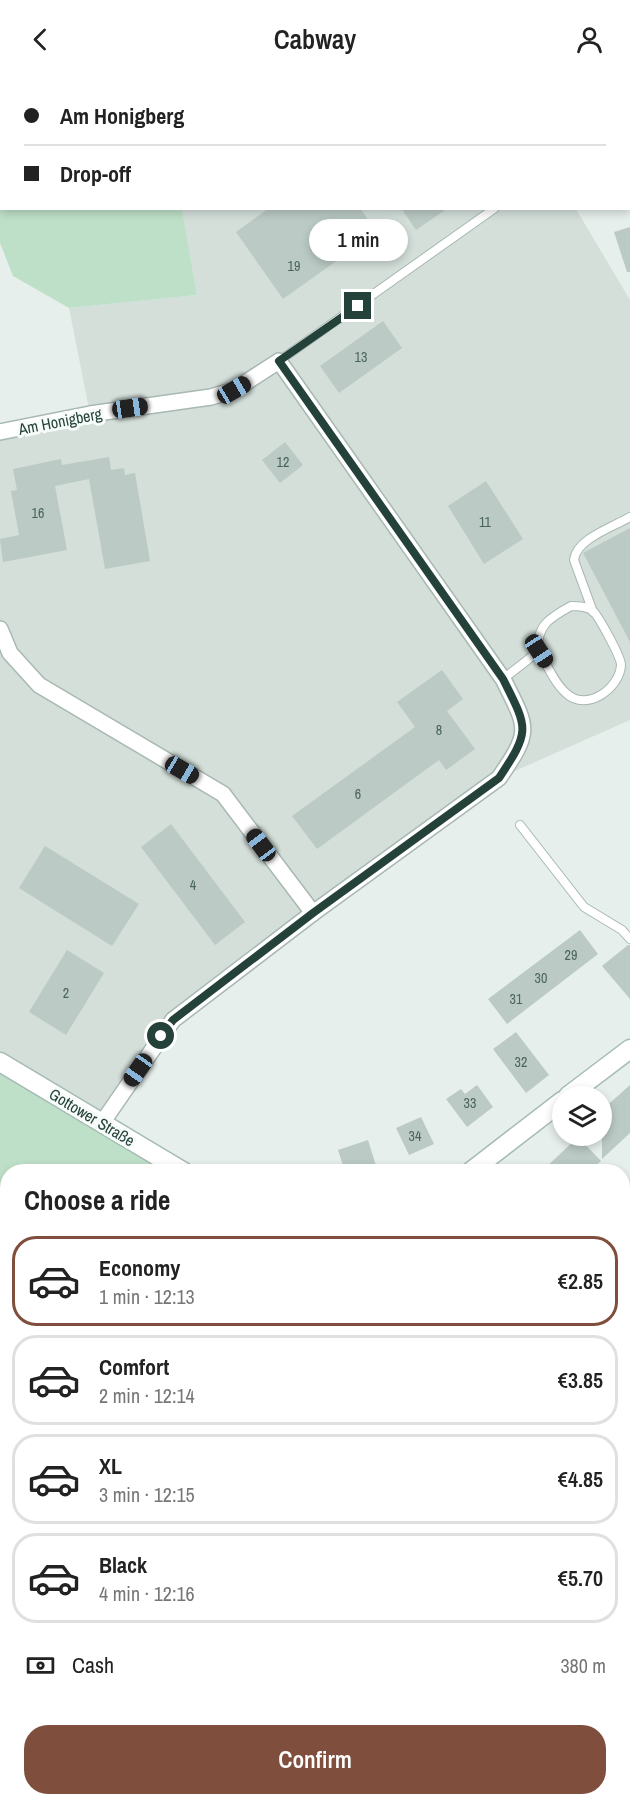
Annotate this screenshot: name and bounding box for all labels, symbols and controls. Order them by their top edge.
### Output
text: Cabway [274,21,356,57]
icon: back [24,23,57,56]
icon: person [573,23,606,56]
text: Am Honigberg [60,101,184,131]
text: Drop-off [60,159,131,189]
callout: 1 min [308,219,407,261]
text: 1 min [337,226,380,253]
house number: 19 [288,257,300,275]
route end [344,292,371,319]
house number: 13 [355,348,367,366]
car [214,373,254,407]
car [111,397,149,419]
street label: Am Honigberg [15,402,104,440]
house number: 12 [277,453,289,471]
house number: 16 [32,504,44,522]
house number: 11 [479,513,492,531]
car [522,631,556,671]
house number: 8 [436,721,442,739]
car [162,753,202,787]
house number: 6 [355,785,361,803]
car [243,825,279,865]
house number: 4 [190,876,197,894]
house number: 29 [565,946,577,964]
house number: 30 [535,969,547,987]
house number: 2 [63,984,69,1002]
house number: 31 [510,990,523,1008]
route start [147,1022,174,1049]
car [120,1050,156,1090]
house number: 32 [515,1053,527,1071]
street label: Gottower Straße [45,1083,139,1151]
map controls [552,1086,612,1146]
button: layers [552,1086,612,1146]
house number: 33 [464,1094,476,1112]
house number: 34 [409,1127,422,1145]
text: Choose a ride [24,1182,170,1218]
text: Economy [99,1253,180,1283]
icon: car [27,1254,81,1308]
text: €2.85 [558,1266,603,1296]
text: 1 min · 12:13 [99,1283,195,1310]
text: Comfort [99,1352,169,1382]
icon: car [27,1353,81,1407]
text: €3.85 [558,1365,603,1395]
text: 2 min · 12:14 [99,1382,195,1409]
text: XL [99,1451,122,1481]
icon: car [27,1452,81,1506]
text: €4.85 [558,1464,603,1494]
text: 3 min · 12:15 [99,1481,195,1508]
text: Black [99,1550,147,1580]
icon: car [27,1551,81,1605]
text: €5.70 [558,1563,603,1593]
text: 4 min · 12:16 [99,1580,195,1607]
icon: cash [24,1649,57,1682]
text: Cash [72,1650,114,1680]
text: 380 m [560,1652,606,1679]
button: Confirm [24,1725,606,1794]

